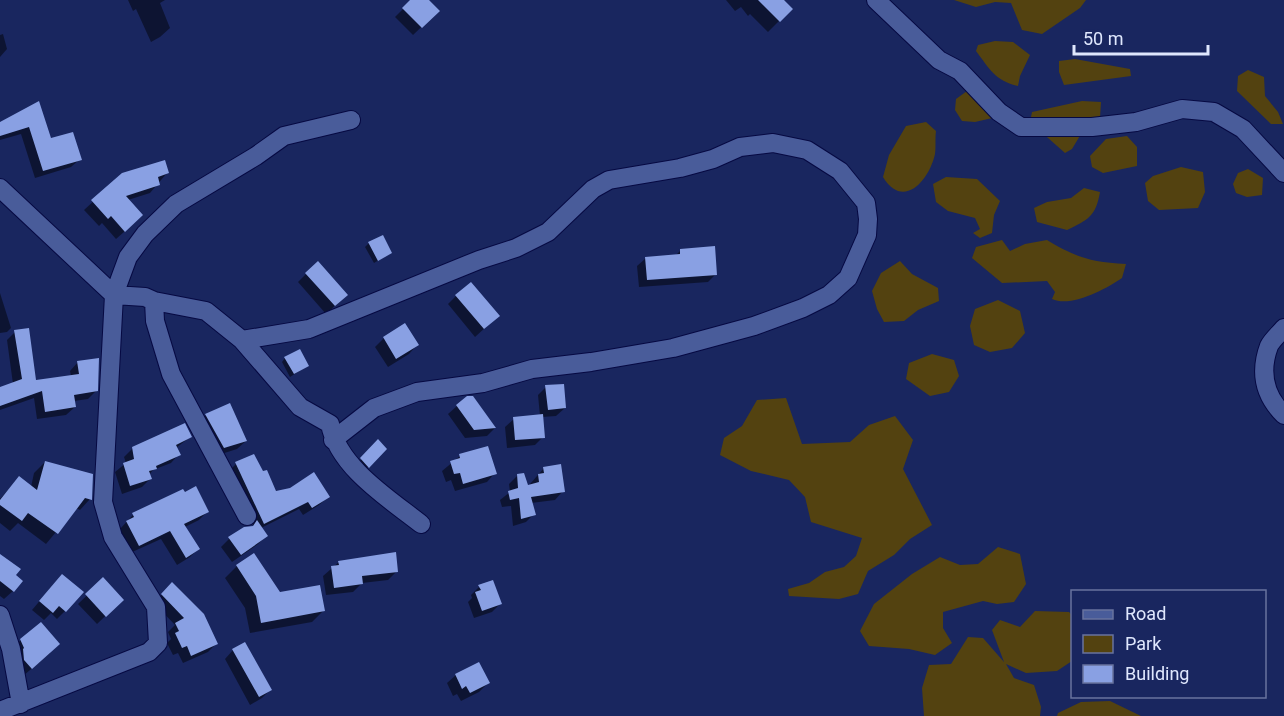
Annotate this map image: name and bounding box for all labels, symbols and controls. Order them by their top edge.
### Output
scale bar [1074,18,1208,56]
text: 50 m [1083,28,1123,49]
legend [1071,590,1266,698]
text: Road [1125,603,1166,624]
text: Park [1125,633,1162,654]
text: Building [1125,663,1189,684]

